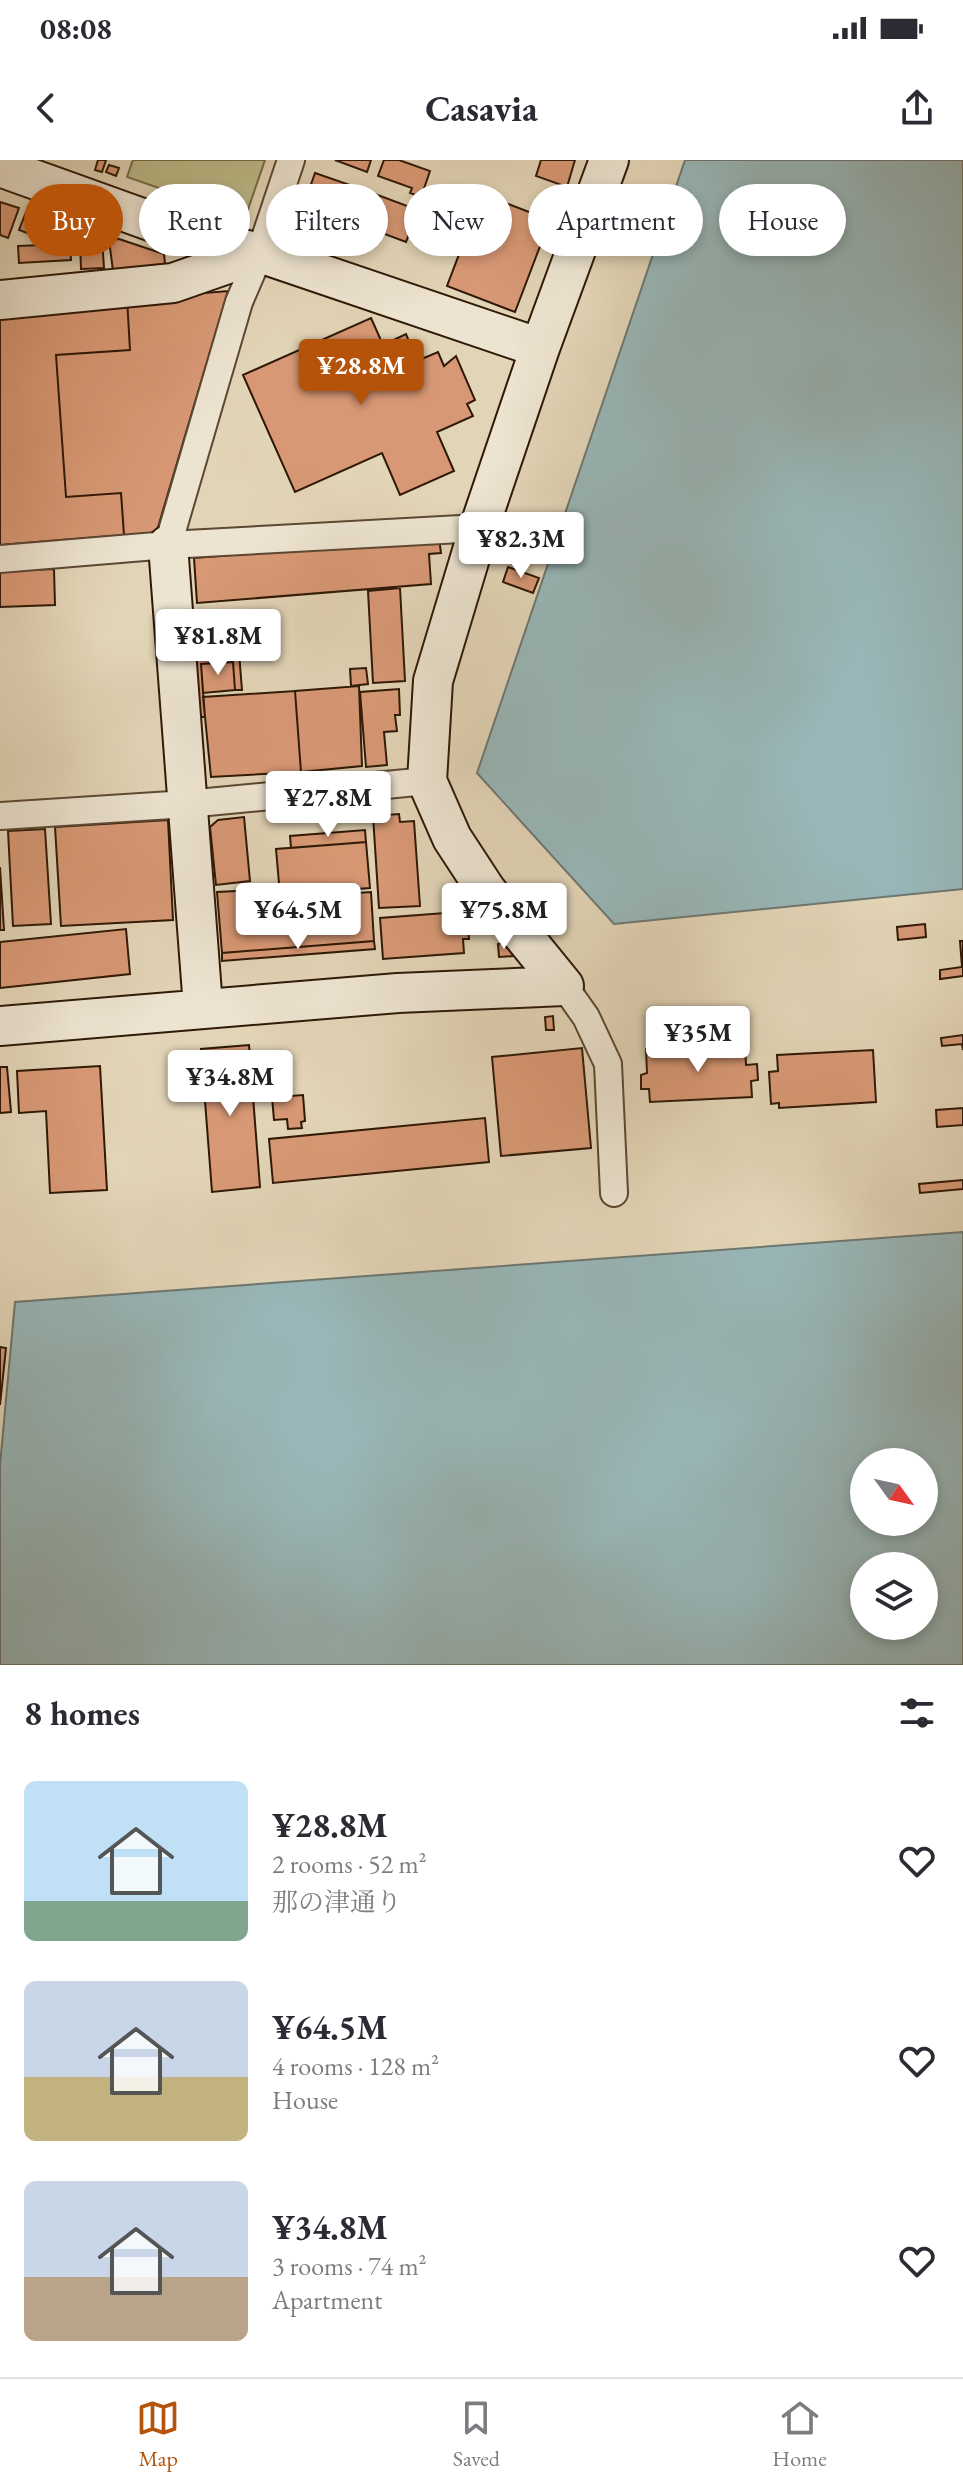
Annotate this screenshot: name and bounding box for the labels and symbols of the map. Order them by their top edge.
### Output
pin: ¥28.8M [296,339,426,407]
pin: ¥82.3M [456,512,586,580]
pin: ¥81.8M [153,609,283,677]
pin: ¥27.8M [263,771,393,839]
pin: ¥64.5M [233,883,363,951]
pin: ¥75.8M [439,883,569,951]
pin: ¥35M [651,1006,745,1074]
pin: ¥34.8M [165,1050,295,1118]
north arrow [850,1448,938,1536]

